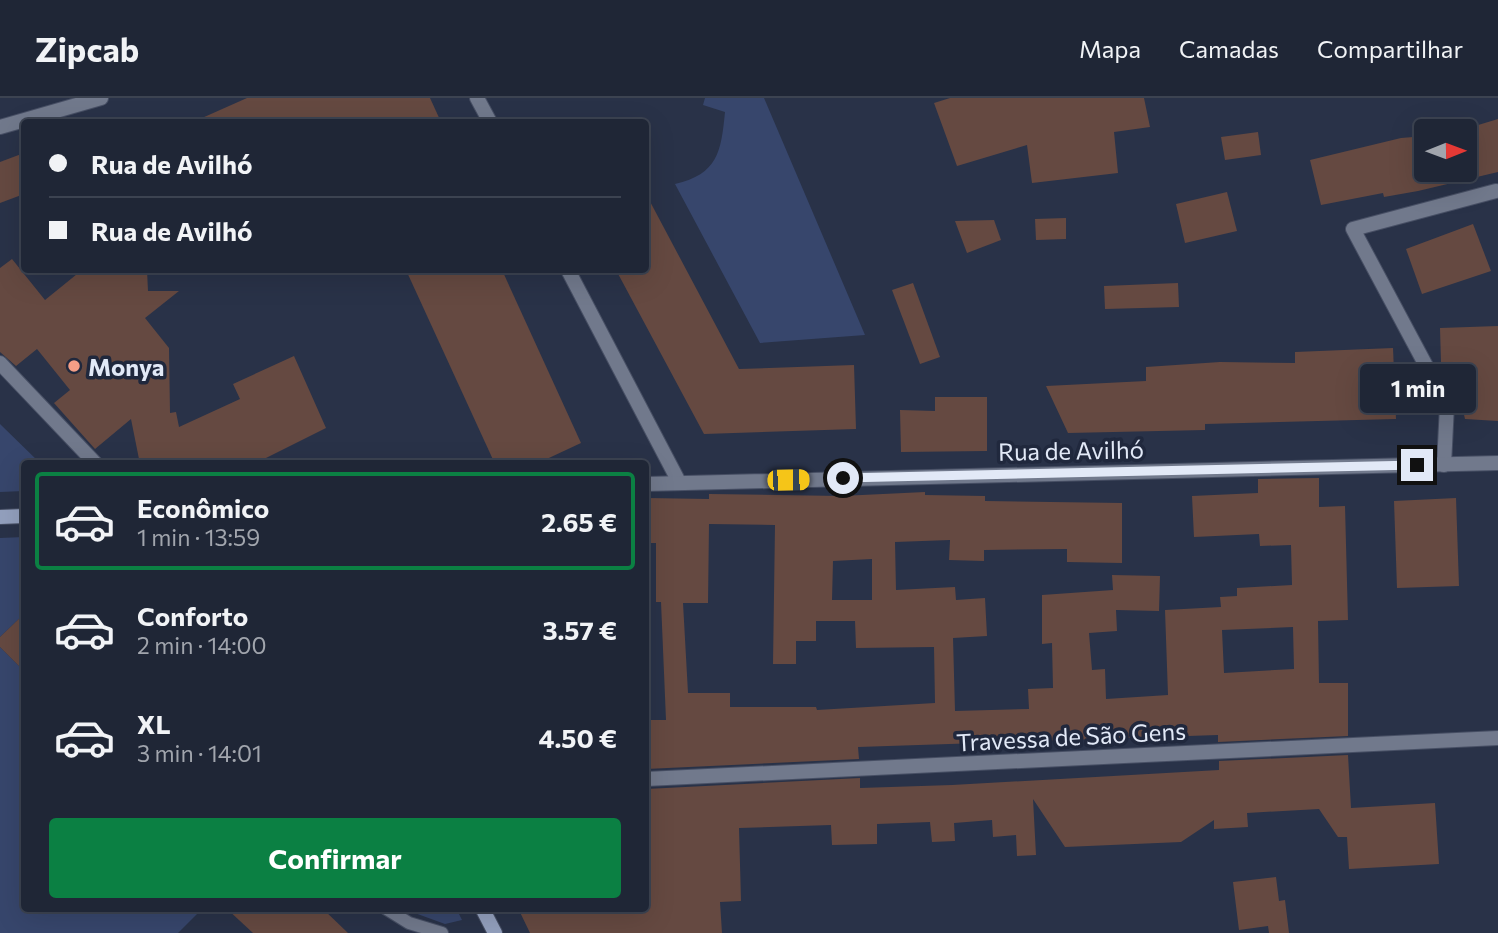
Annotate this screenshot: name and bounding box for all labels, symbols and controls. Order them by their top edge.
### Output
text: Zipcab [35,28,139,69]
text: Mapa [1079,34,1141,63]
text: Camadas [1179,34,1279,63]
text: Compartilhar [1317,34,1463,63]
north arrow [1414,119,1477,182]
map controls [1414,119,1477,182]
text: Rua de Avilhó [91,148,252,179]
text: Rua de Avilhó [91,215,252,246]
place label: Monya [88,352,164,381]
marker: Monya [66,358,82,374]
callout: 1 min [1359,364,1475,412]
text: 1 min [1391,374,1445,402]
street label: Rua de Avilhó [998,434,1144,466]
route end [1401,449,1433,481]
route start [827,462,859,494]
car [767,469,810,491]
icon: car [53,490,116,553]
text: Econômico [137,492,269,523]
text: 2.65 € [541,506,617,537]
text: 1 min · 13:59 [137,523,260,551]
icon: car [53,598,116,661]
text: Conforto [137,600,248,631]
text: 3.57 € [543,614,617,645]
text: 2 min · 14:00 [137,631,267,659]
icon: car [53,706,116,769]
text: XL [137,708,171,739]
street label: Travessa de São Gens [955,716,1187,756]
text: 4.50 € [539,722,617,753]
text: 3 min · 14:01 [137,739,262,767]
button: Confirmar [49,818,621,898]

